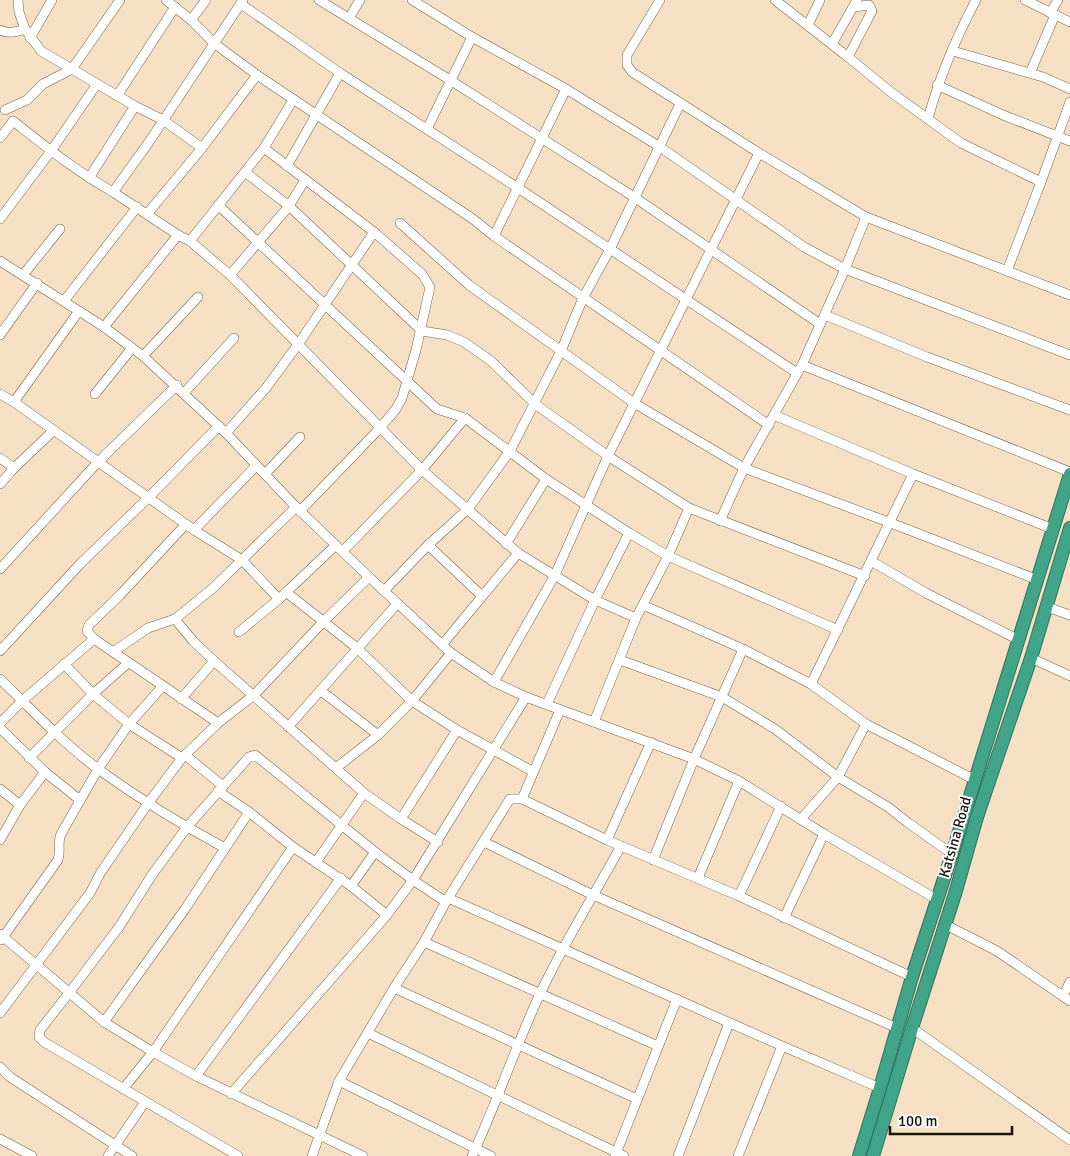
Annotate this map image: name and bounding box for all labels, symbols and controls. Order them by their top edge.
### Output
street label: Katsina Road [935,794,975,880]
scale bar [890,1104,1012,1136]
text: 100 m [898,1112,938,1130]

